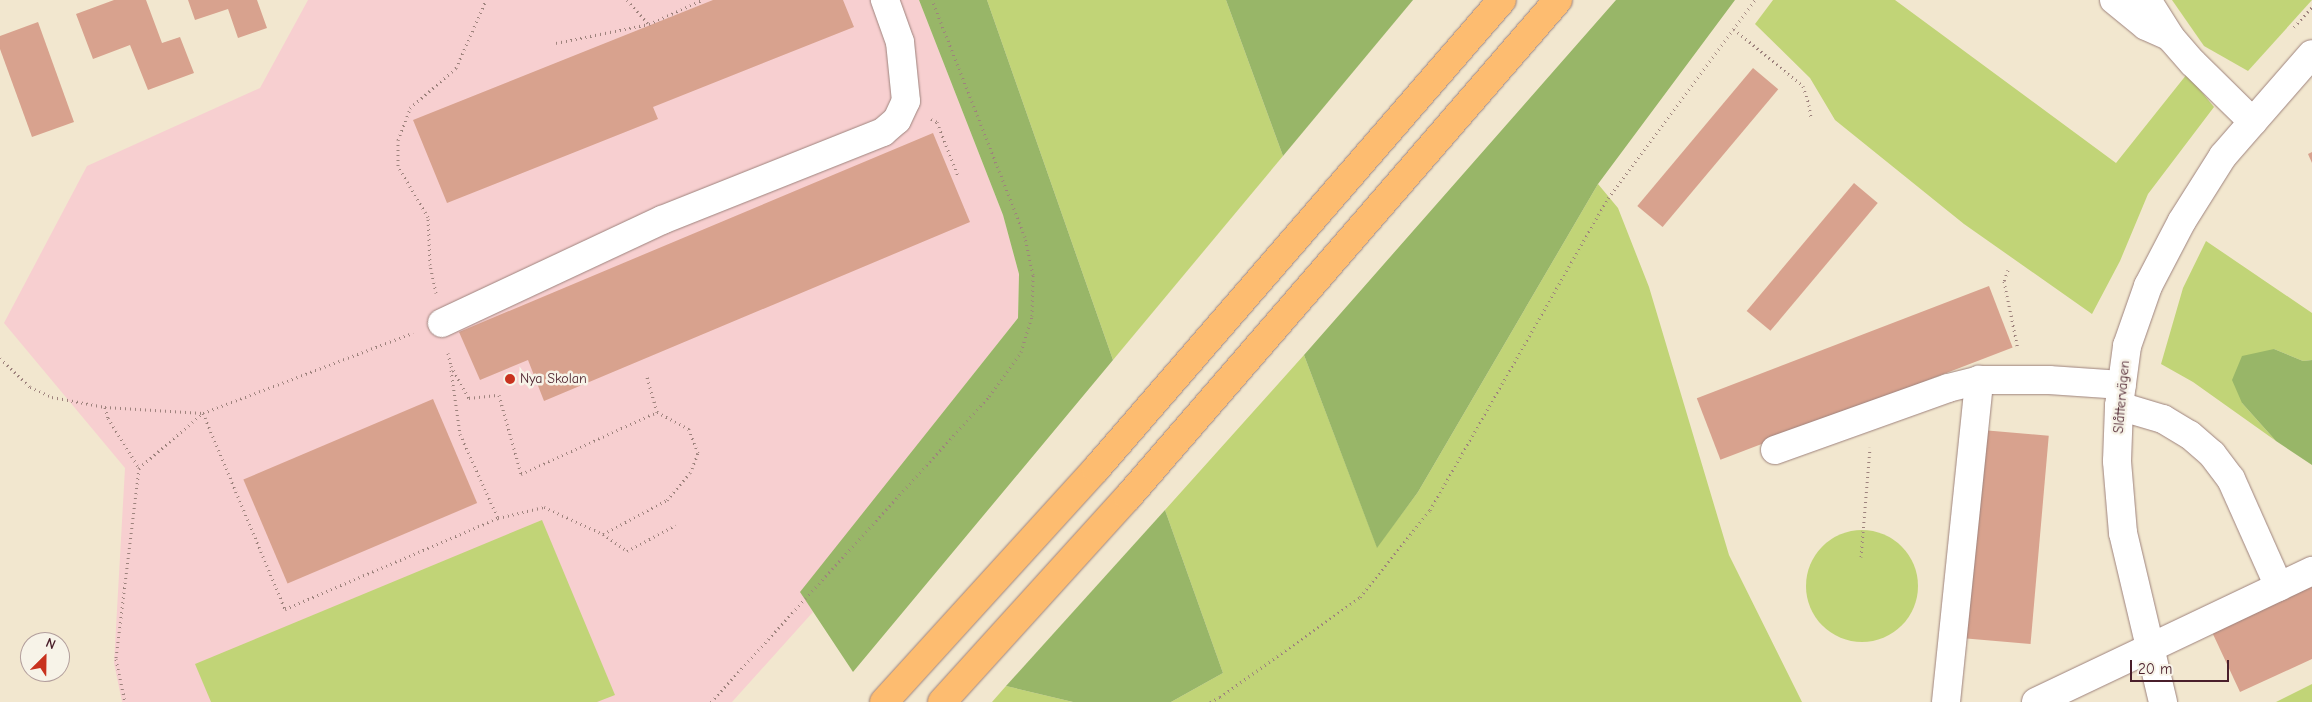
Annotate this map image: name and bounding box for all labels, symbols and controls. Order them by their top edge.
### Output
street label: Slåttervägen [2110,360,2134,434]
place label: Nya Skolan [520,371,587,387]
marker: Nya Skolan [504,373,516,385]
north arrow [20,632,70,682]
text: N [43,634,58,653]
scale bar [2132,650,2231,682]
text: 20 m [2138,660,2172,678]

